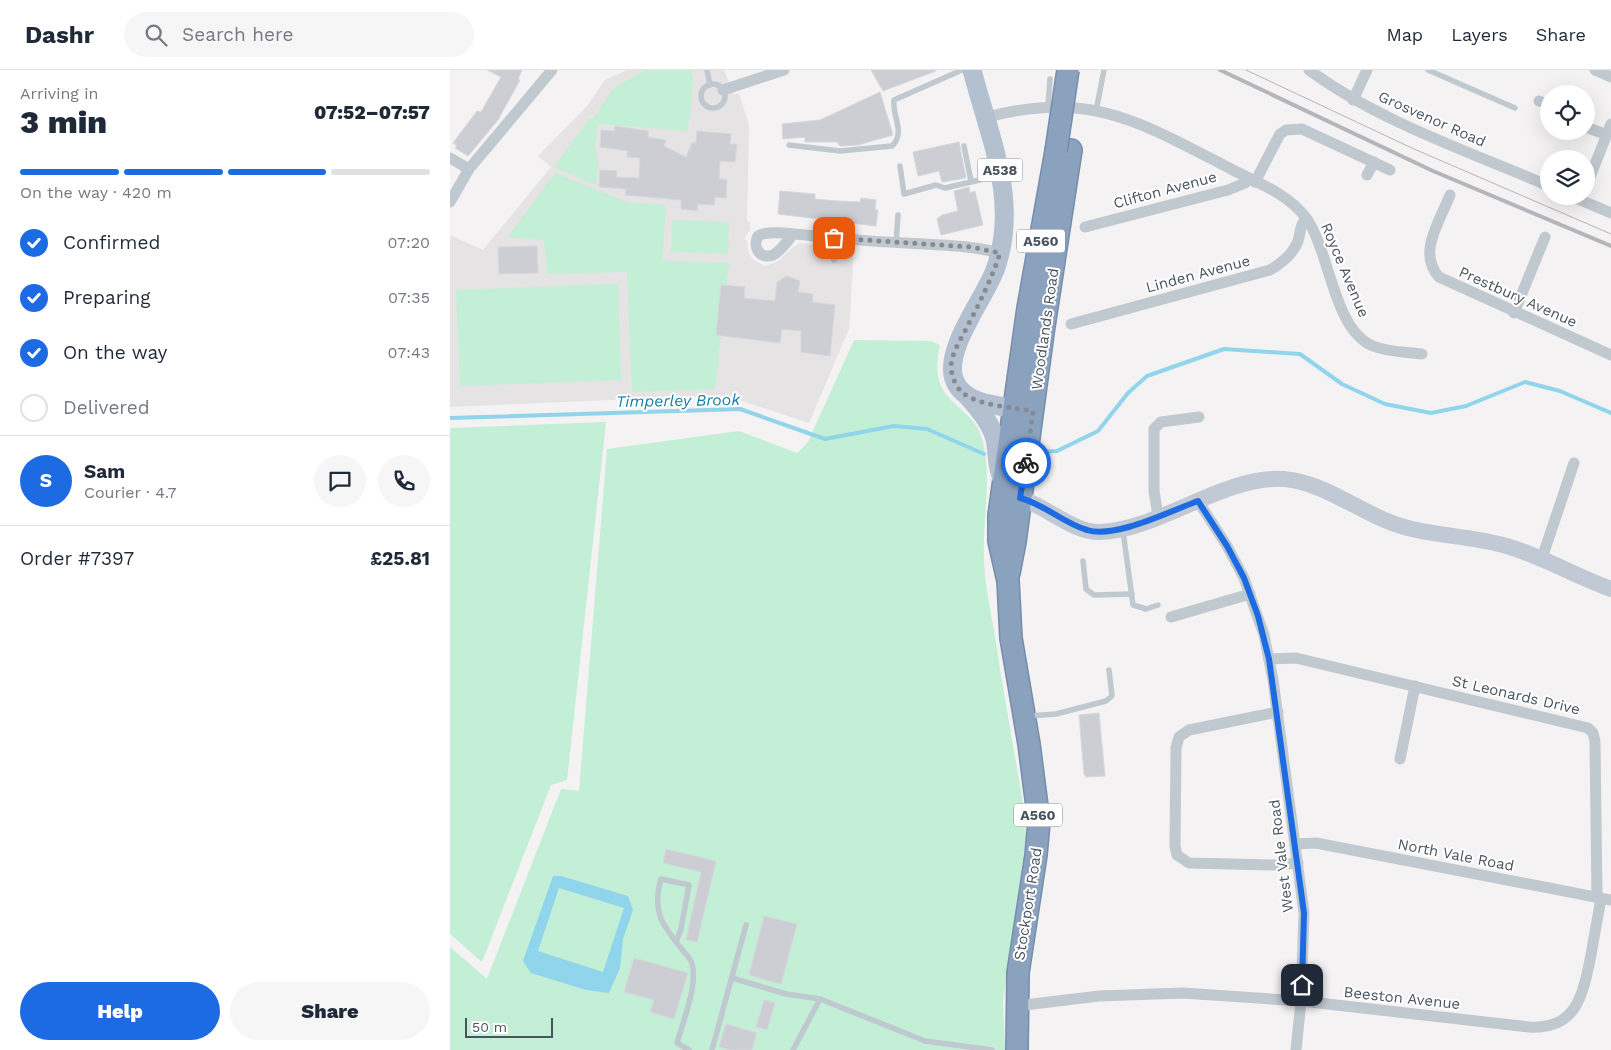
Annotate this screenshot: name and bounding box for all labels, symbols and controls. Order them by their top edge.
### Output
search box [124,12,474,57]
text: Dashr [25,21,94,49]
icon: search [142,21,170,49]
text: Search here [182,23,293,46]
text: Map [1386,24,1423,45]
text: Layers [1451,24,1508,45]
text: Share [1536,24,1586,45]
text: Arriving in [20,84,98,103]
map controls [1540,85,1595,205]
button: locate [1540,85,1595,140]
street label: Grosvenor Road [1375,87,1489,151]
text: 07:52–07:57 [314,101,430,124]
text: 3 min [20,103,107,141]
button: layers [1540,150,1595,205]
road number: A538 [978,158,1022,182]
street label: Clifton Avenue [1111,168,1219,212]
text: On the way · 420 m [20,183,172,202]
pin [813,217,855,259]
street label: Royce Avenue [1317,220,1373,320]
icon: bag [820,224,848,252]
icon: check [20,229,48,257]
road number: A560 [1017,230,1065,252]
text: Confirmed [63,231,160,254]
text: 07:20 [387,233,430,252]
street label: Linden Avenue [1144,251,1252,297]
street label: Prestbury Avenue [1456,263,1580,331]
street label: Woodlands Road [1028,267,1062,391]
icon: check [20,284,48,312]
text: Preparing [63,286,150,309]
text: 07:35 [388,288,430,307]
icon: check [20,339,48,367]
text: On the way [63,341,167,364]
text: 07:43 [388,343,430,362]
water label: Timperley Brook [616,390,741,411]
text: Delivered [63,396,150,419]
courier [1001,438,1051,488]
icon: bike [1012,449,1040,477]
button: chat [314,455,366,507]
button: phone [378,455,430,507]
text: Sam [84,460,125,483]
text: S [40,469,52,492]
text: Courier · 4.7 [84,483,177,502]
text: Order #7397 [20,547,134,570]
text: £25.81 [370,547,430,570]
street label: St Leonards Drive [1450,672,1582,718]
street label: West Vale Road [1265,798,1297,914]
road number: A560 [1014,804,1062,826]
street label: North Vale Road [1396,835,1516,875]
street label: Stockport Road [1010,846,1046,962]
pin [1281,964,1323,1006]
icon: home [1288,971,1316,999]
button: Help [20,982,220,1040]
button: Share [230,982,430,1040]
street label: Beeston Avenue [1343,983,1461,1013]
scale bar [465,1015,552,1038]
text: 50 m [472,1019,507,1035]

